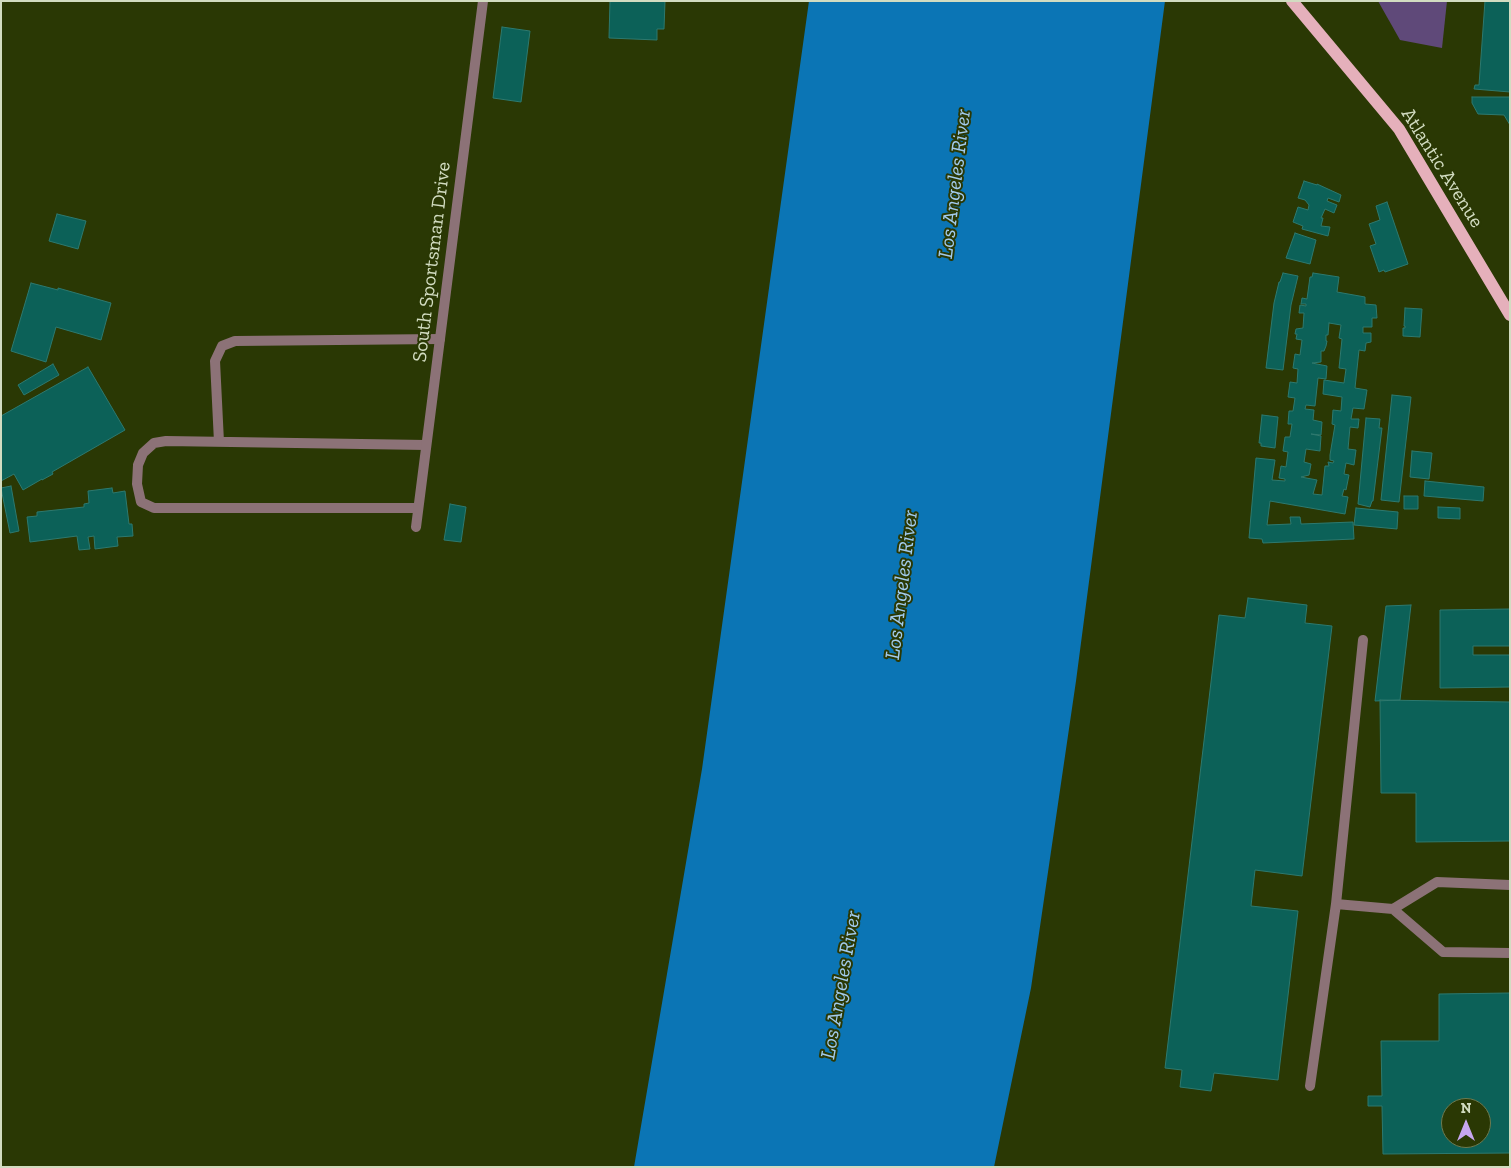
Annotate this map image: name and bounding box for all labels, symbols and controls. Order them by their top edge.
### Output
street label: Atlantic Avenue [1396,104,1488,232]
water label: Los Angeles River [933,108,977,260]
street label: South Sportsman Drive [408,160,456,364]
water label: Los Angeles River [880,509,924,661]
water label: Los Angeles River [816,909,866,1061]
north arrow [1441,1098,1491,1148]
text: N [1461,1100,1471,1117]

